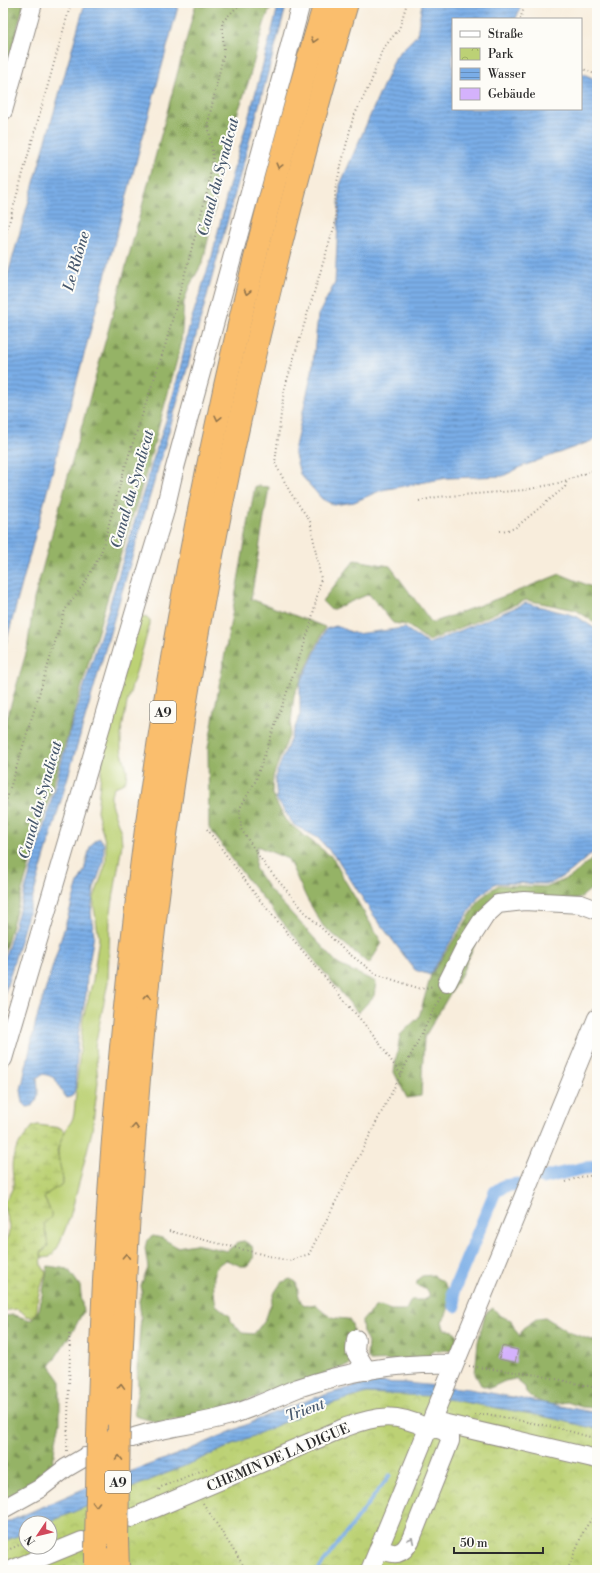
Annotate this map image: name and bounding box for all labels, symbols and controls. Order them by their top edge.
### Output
legend [452,18,582,110]
text: Straße [488,27,523,42]
one-way arrow [310,37,319,44]
text: Park [488,47,514,62]
text: Wasser [487,67,526,82]
text: Gebäude [488,87,536,102]
water label: Canal du Syndicat [194,115,244,238]
one-way arrow [275,162,284,169]
water label: Le Rhône [59,229,94,294]
one-way arrow [243,288,251,295]
one-way arrow [214,415,222,421]
water label: Canal du Syndicat [107,427,159,550]
road number: A9 [150,701,176,723]
water label: Canal du Syndicat [15,738,67,861]
one-way arrow [142,994,151,1000]
one-way arrow [131,1124,140,1130]
one-way arrow [122,1253,131,1259]
one-way arrow [116,1383,125,1389]
water label: Trient [283,1394,328,1426]
street label: CHEMIN DE LA DIGUE [204,1420,353,1496]
one-way arrow [115,1455,123,1461]
road number: A9 [105,1471,131,1493]
one-way arrow [92,1501,100,1507]
north arrow [18,1515,58,1555]
scale bar [454,1529,543,1555]
text: N [22,1532,39,1548]
text: 50 m [460,1536,488,1551]
one-way arrow [406,1537,414,1545]

